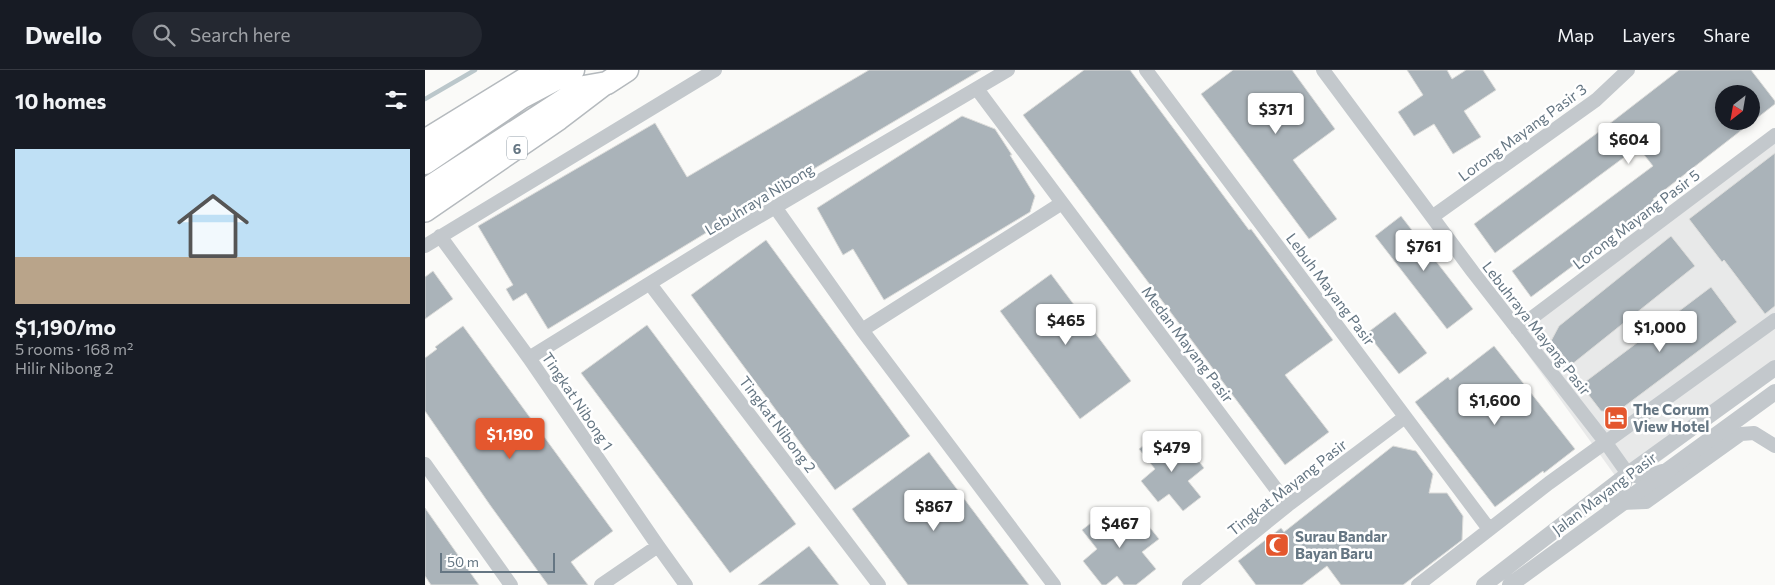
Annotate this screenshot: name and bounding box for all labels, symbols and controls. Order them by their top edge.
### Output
search box [132,12,482,57]
text: Dwello [25,20,102,49]
icon: search [150,21,178,49]
text: Search here [190,23,291,46]
text: Map [1557,24,1594,46]
text: Layers [1622,24,1675,46]
text: Share [1703,24,1750,46]
street label: Lorong Mayang Pasir 3 [1454,79,1590,185]
north arrow [1715,85,1760,130]
map controls [1715,85,1760,130]
icon: filters [382,86,410,114]
text: 10 homes [15,88,106,113]
pin: $371 [1246,92,1306,135]
text: $371 [1259,99,1293,118]
pin: $604 [1599,122,1659,165]
text: $604 [1609,129,1649,148]
road number: 6 [507,136,527,160]
street label: Lebuhraya Nibong [701,159,817,239]
street label: Lorong Mayang Pasir 5 [1569,165,1703,273]
icon: home [168,181,258,271]
street label: Lebuh Mayang Pasir [1283,229,1379,349]
pin: $761 [1394,230,1454,272]
text: $761 [1407,236,1442,255]
street label: Lebuhraya Mayang Pasir [1479,257,1595,399]
street label: Medan Mayang Pasir [1138,282,1238,406]
pin: $465 [1036,304,1096,346]
text: $465 [1047,310,1085,329]
pin: $1,000 [1619,310,1701,353]
text: $1,190/mo [15,314,116,339]
text: $1,000 [1634,317,1686,336]
text: 5 rooms · 168 m² [15,339,133,358]
street label: Tingkat Nibong 1 [539,349,617,453]
text: Hilir Nibong 2 [15,358,114,377]
street label: Tingkat Nibong 2 [736,372,820,476]
pin: $1,600 [1454,384,1536,426]
text: $1,600 [1469,390,1521,409]
place label: The Corum View Hotel [1633,400,1709,435]
hotel icon: The Corum View Hotel [1603,405,1629,431]
pin: $1,190 [469,418,551,460]
text: $1,190 [487,424,534,443]
pin: $479 [1142,430,1202,473]
street label: Tingkat Mayang Pasir [1224,435,1350,539]
text: $479 [1153,437,1191,456]
street label: Jalan Mayang Pasir [1548,448,1660,538]
pin: $867 [904,490,964,532]
text: $867 [915,496,953,515]
pin: $467 [1090,506,1150,549]
text: $467 [1101,513,1139,532]
place label: Surau Bandar Bayan Baru [1295,527,1387,562]
mosque icon: Surau Bandar Bayan Baru [1264,532,1290,558]
scale bar [440,550,555,573]
text: 50 m [447,553,479,570]

